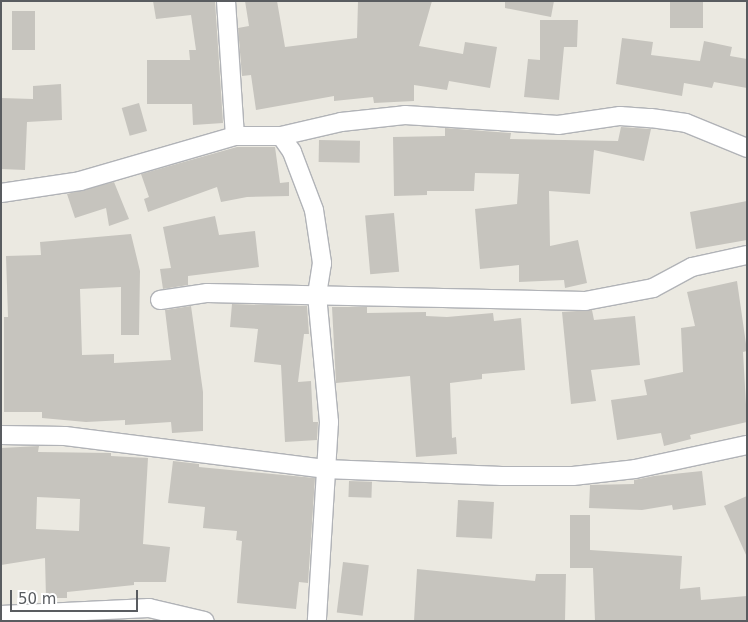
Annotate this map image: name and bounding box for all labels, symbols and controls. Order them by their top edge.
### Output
scale bar [12,580,140,612]
text: 50 m [18,590,56,608]

